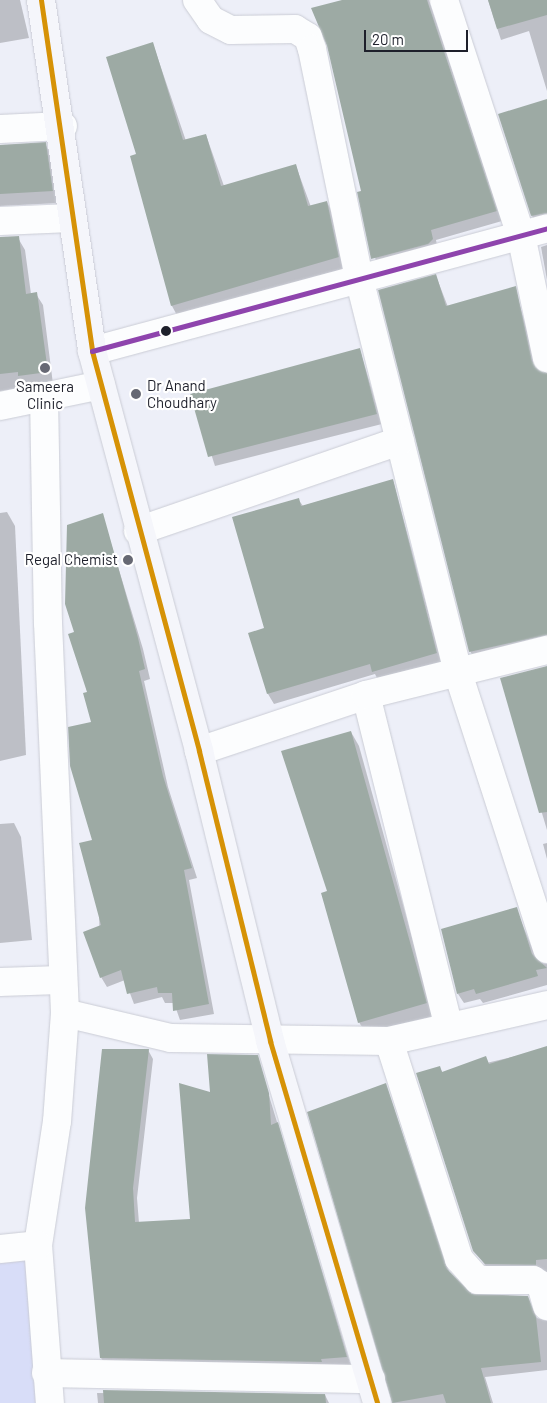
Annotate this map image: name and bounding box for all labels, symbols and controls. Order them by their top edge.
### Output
scale bar [367,20,471,52]
text: 20 m [372,30,404,48]
unlabelled marker [161,326,171,336]
marker: Sameera Clinic [38,361,52,375]
place label: Dr Anand Choudhary [147,376,217,411]
place label: Sameera Clinic [16,377,74,412]
marker: Dr Anand Choudhary [129,387,143,401]
place label: Regal Chemist [25,551,118,569]
marker: Regal Chemist [122,554,134,566]

